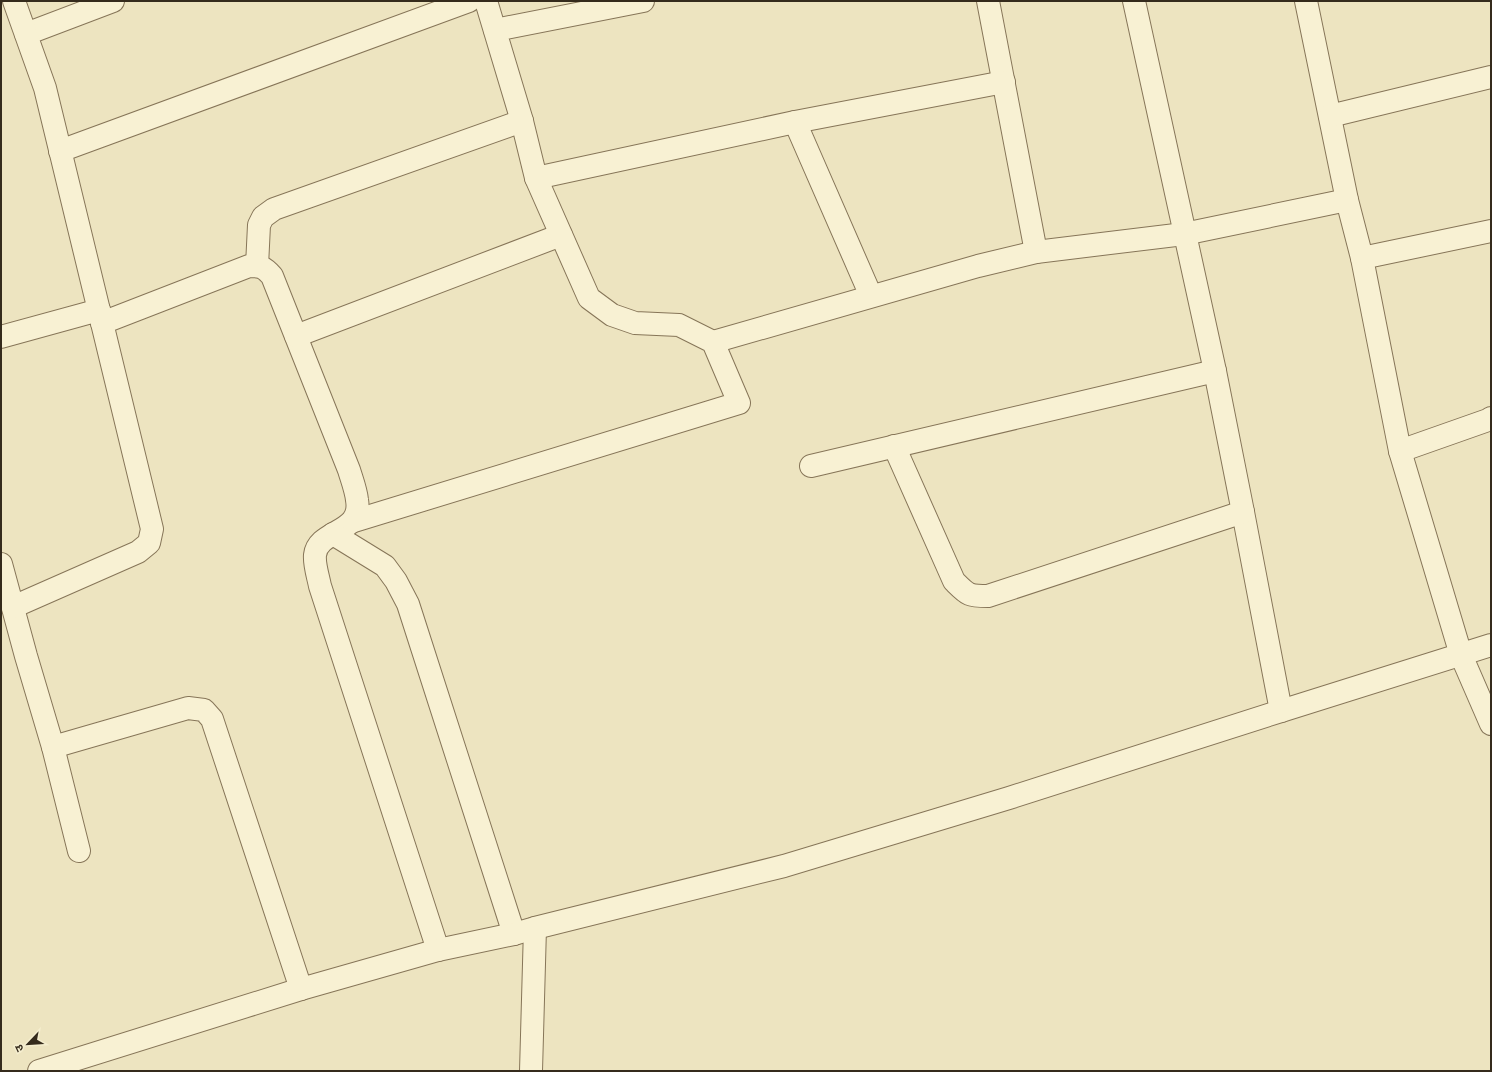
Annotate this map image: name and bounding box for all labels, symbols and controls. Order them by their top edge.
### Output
north arrow [8,1024,48,1064]
text: उ [12,1042,26,1054]

